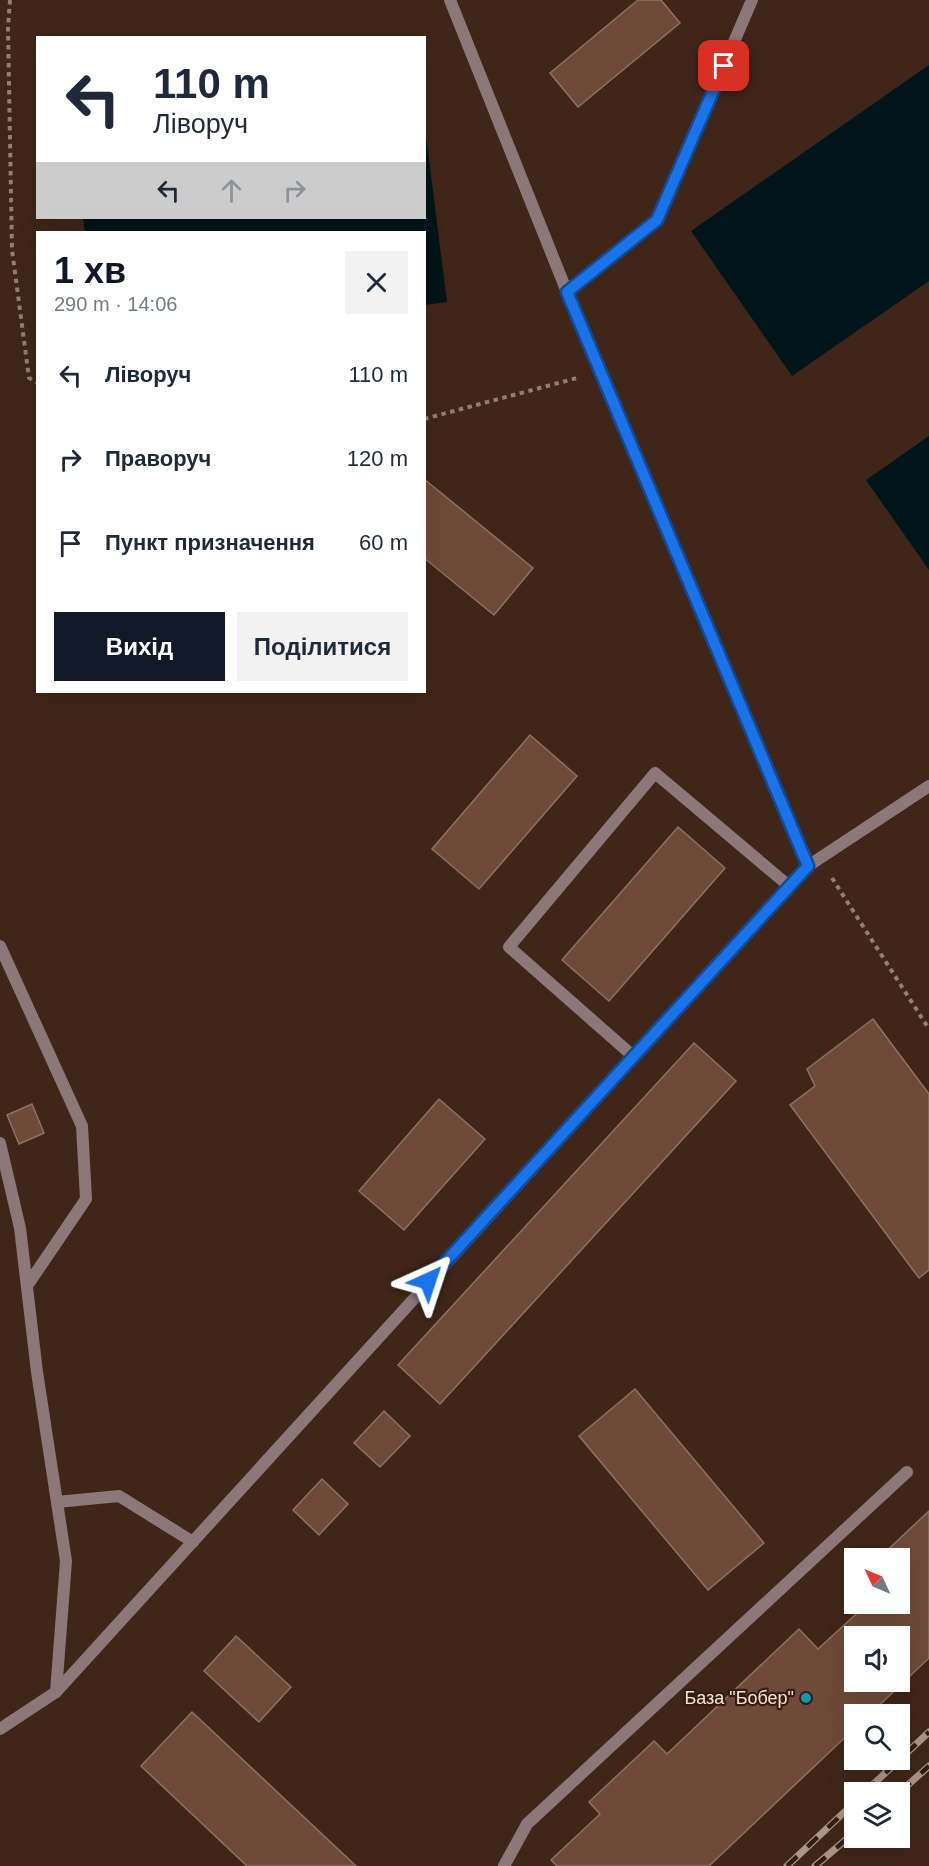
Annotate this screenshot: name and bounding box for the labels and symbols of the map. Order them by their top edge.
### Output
pin [698,40,749,91]
position arrow [396,1249,460,1313]
north arrow [844,1548,910,1614]
place label: База "Бобер" [684,1688,794,1708]
marker: База "Бобер" [799,1691,813,1705]

